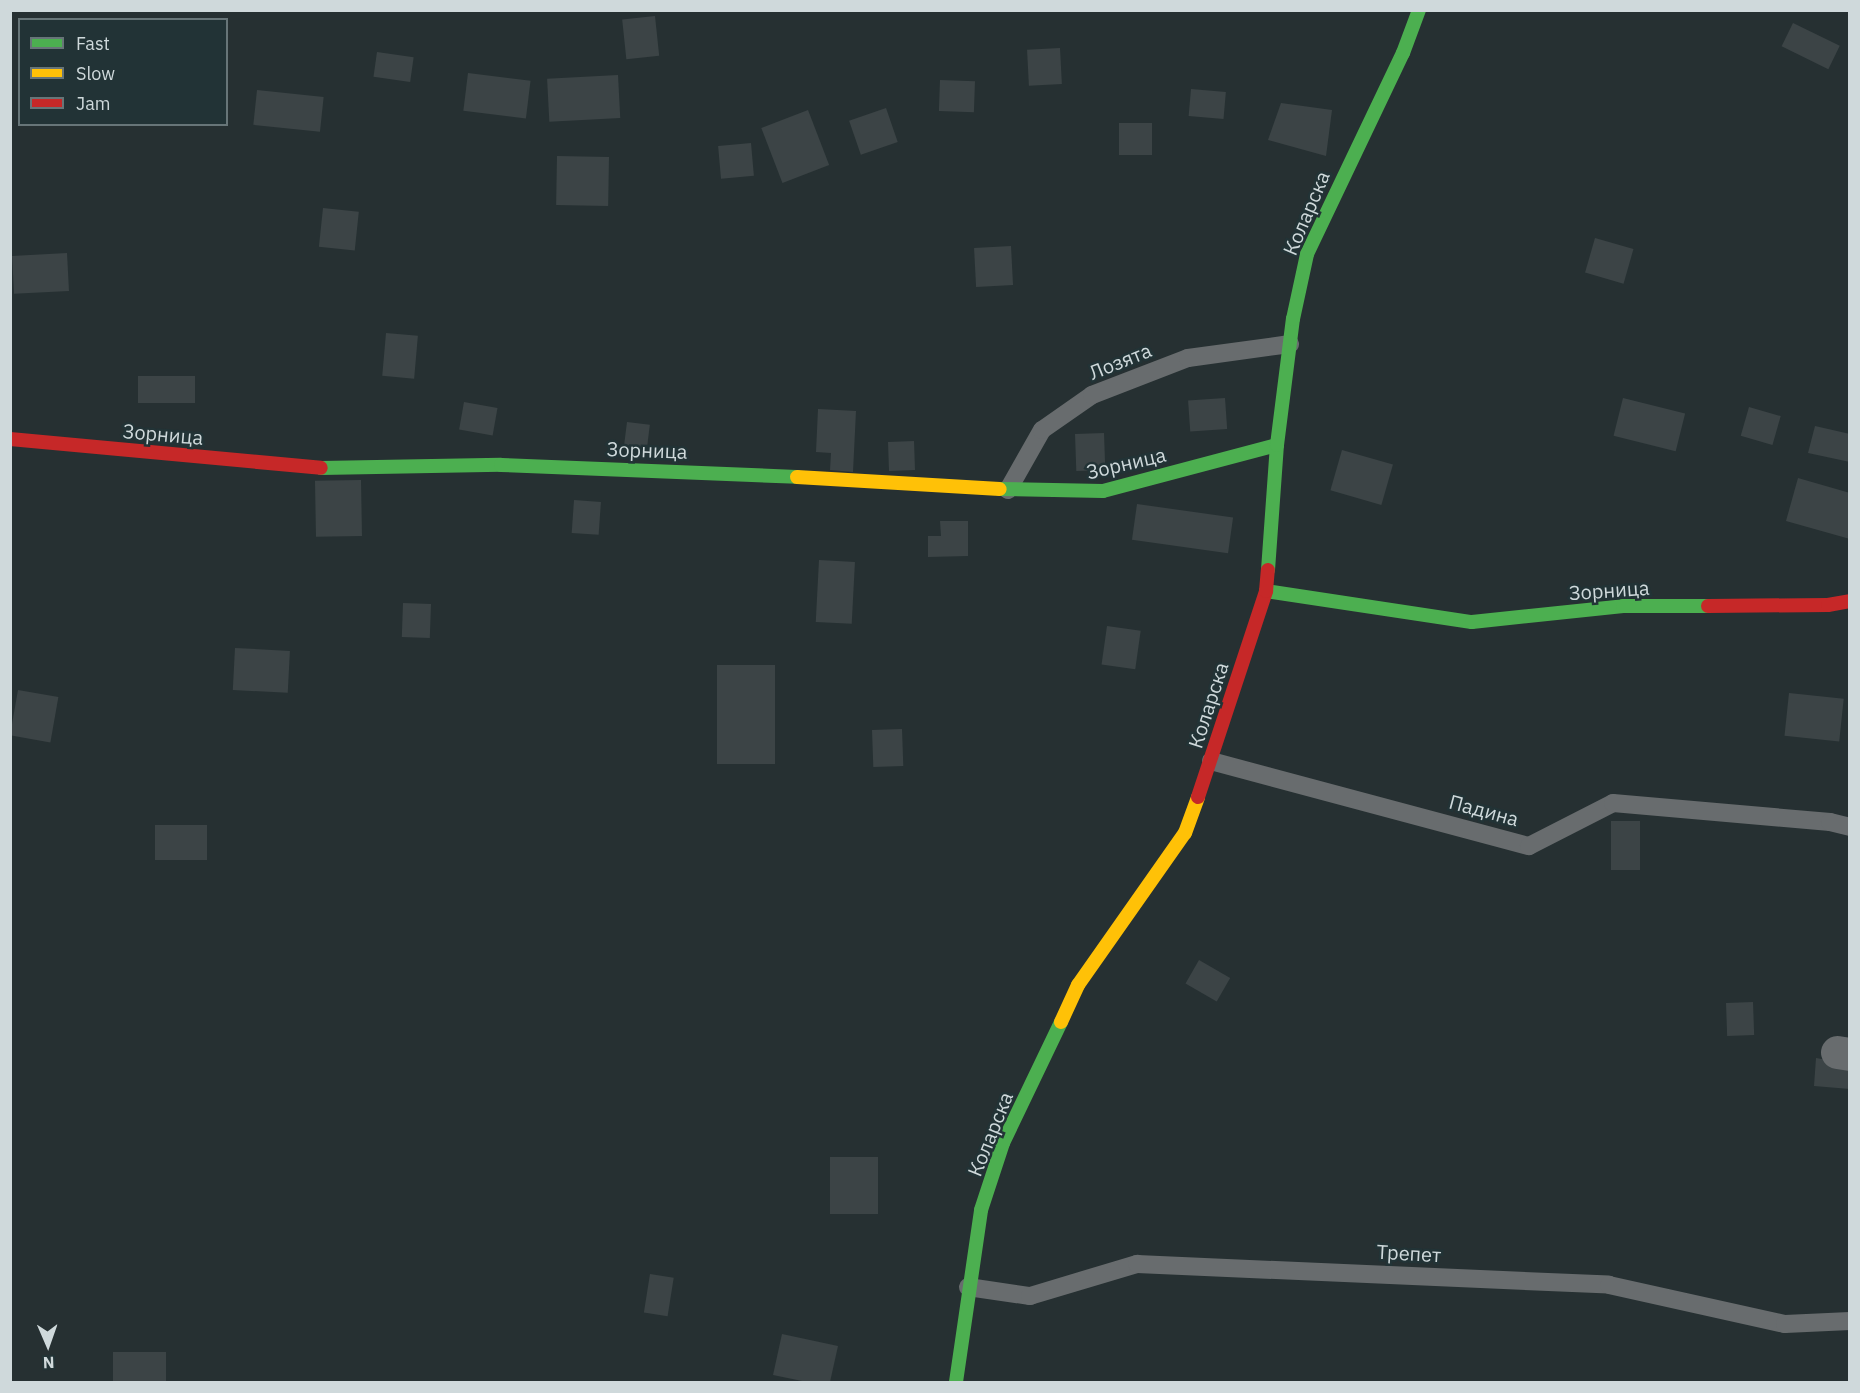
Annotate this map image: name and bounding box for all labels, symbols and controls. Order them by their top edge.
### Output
legend [18,18,228,126]
text: Fast [76,32,110,55]
text: Slow [76,62,115,85]
text: Jam [76,92,111,115]
street label: Коларска [1278,167,1334,259]
street label: Лозята [1085,338,1155,384]
street label: Зорница [122,419,204,449]
street label: Зорница [606,437,688,463]
street label: Зорница [1084,442,1168,484]
street label: Зорница [1568,575,1650,605]
street label: Коларска [1183,659,1233,751]
street label: Падина [1447,789,1521,831]
street label: Коларска [962,1088,1018,1180]
street label: Трепет [1376,1239,1442,1267]
north arrow [18,1315,78,1375]
text: N [42,1353,55,1373]

